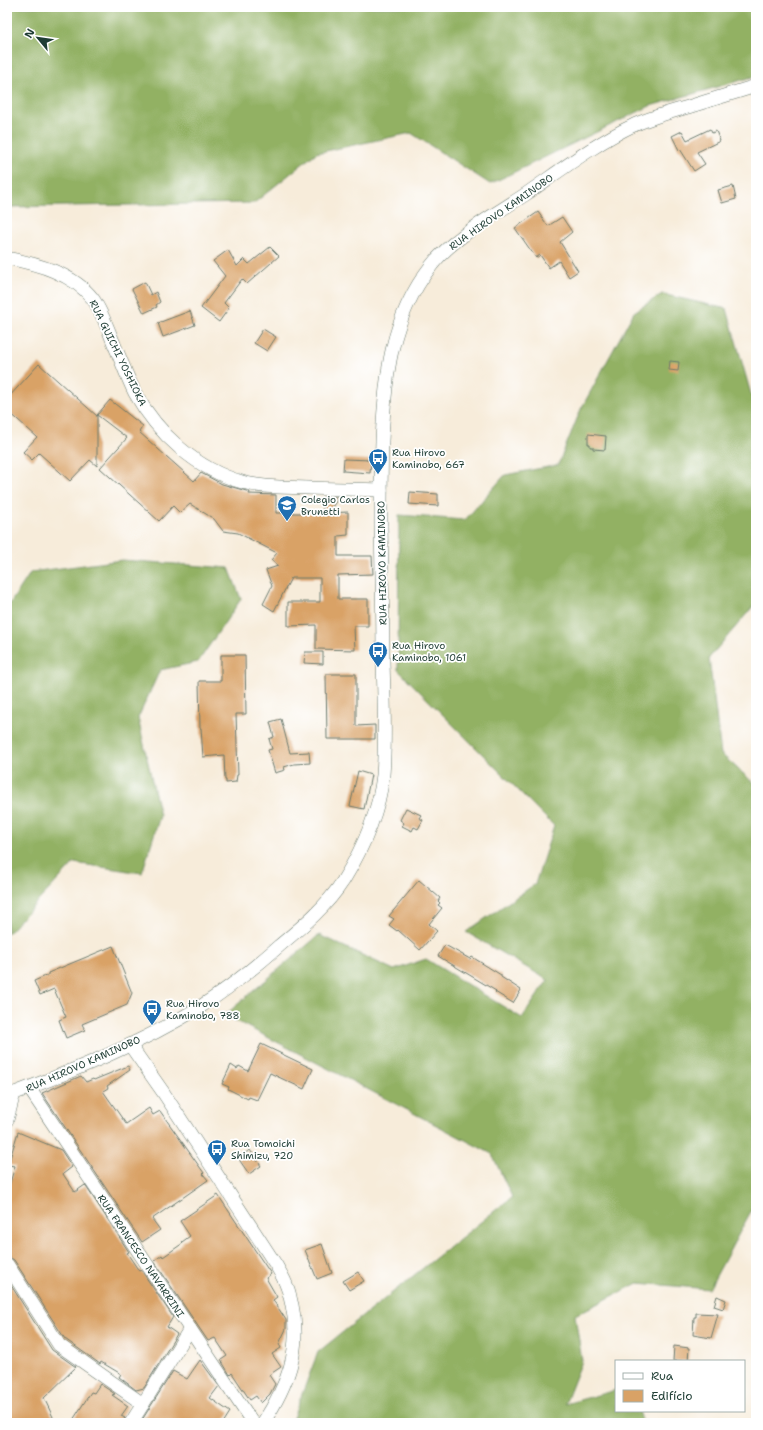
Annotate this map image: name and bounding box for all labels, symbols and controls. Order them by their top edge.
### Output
north arrow [18,18,58,58]
text: N [21,26,39,41]
street label: RUA HIROVO KAMINOBO [446,171,556,253]
street label: RUA GUICHI YOSHIOKA [87,298,149,408]
place label: Rua Hirovo Kaminobo, 667 [392,446,465,471]
bus stop icon: Rua Hirovo Kaminobo, 667 [367,447,389,475]
place label: Colegio Carlos Brunetti [301,493,370,518]
school or university icon: Colegio Carlos Brunetti [276,494,298,522]
street label: RUA HIROVO KAMINOBO [374,501,390,625]
place label: Rua Hirovo Kaminobo, 1061 [392,639,466,664]
bus stop icon: Rua Hirovo Kaminobo, 1061 [367,640,389,668]
place label: Rua Hirovo Kaminobo, 788 [166,997,240,1022]
bus stop icon: Rua Hirovo Kaminobo, 788 [141,998,163,1026]
street label: RUA HIROVO KAMINOBO [24,1033,142,1095]
place label: Rua Tomoichi Shimizu, 720 [231,1137,295,1162]
bus stop icon: Rua Tomoichi Shimizu, 720 [206,1138,228,1166]
street label: RUA FRANCESCO NAVARRINI [95,1192,187,1320]
legend [615,1360,745,1412]
text: Rua [651,1368,674,1384]
text: Edifício [651,1388,692,1404]

